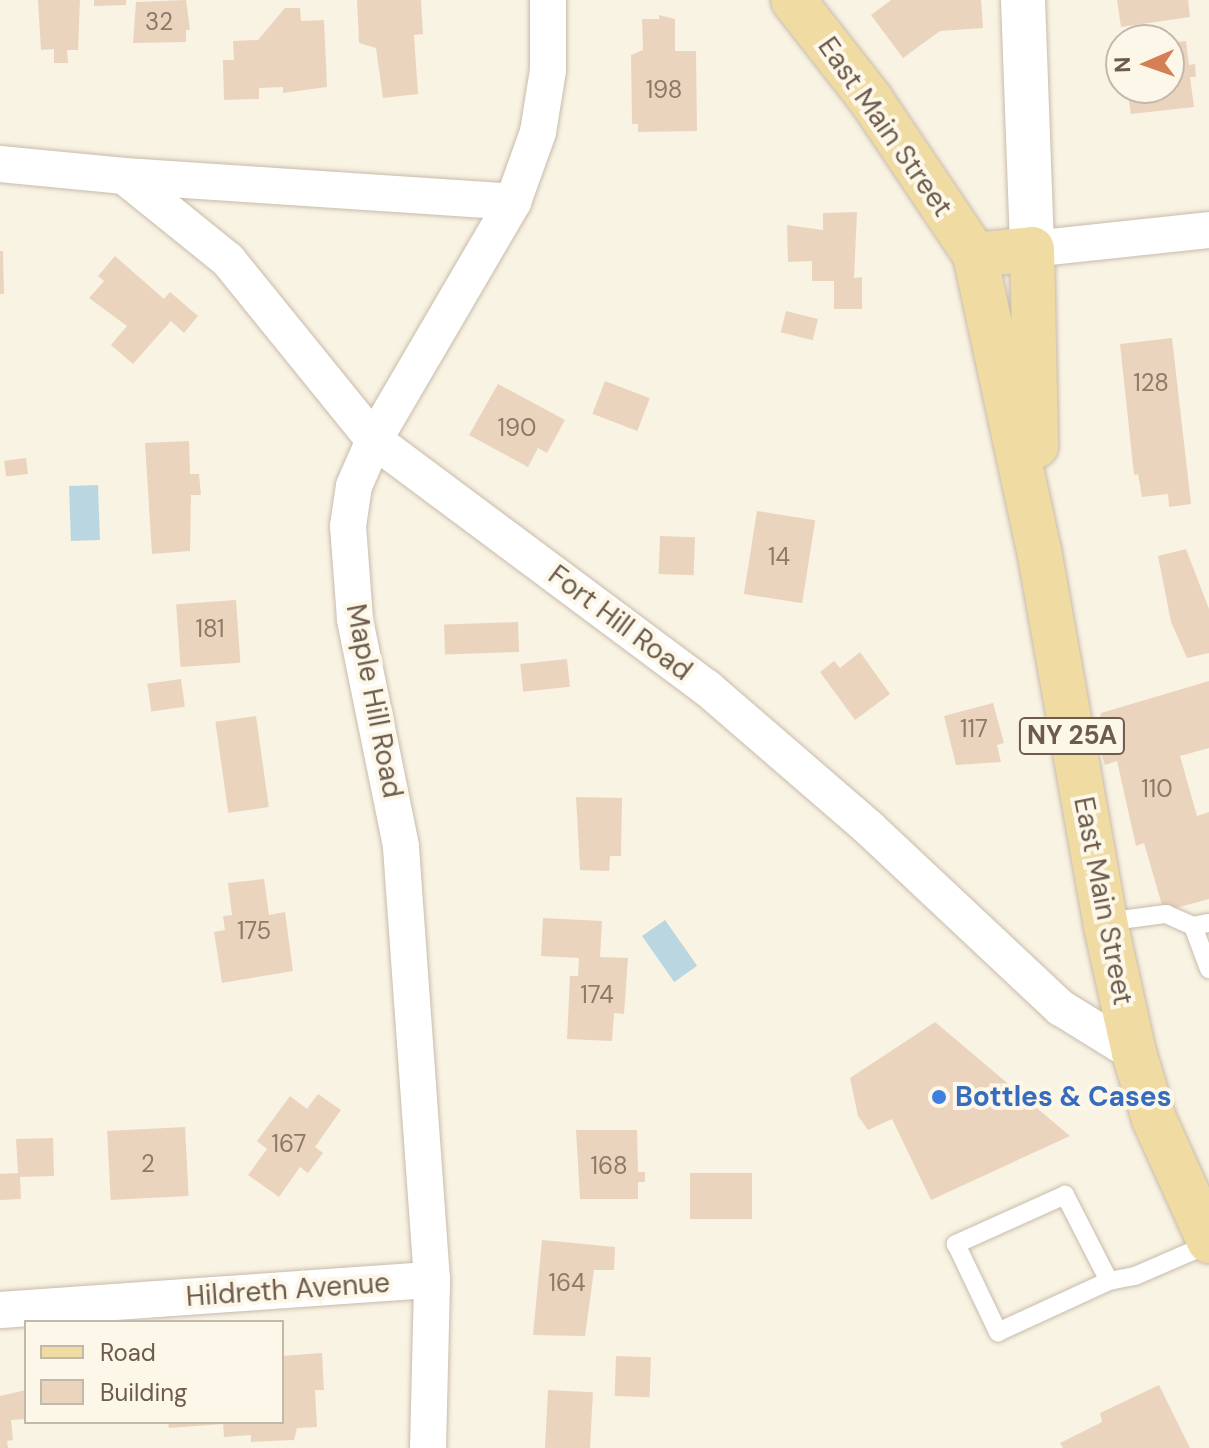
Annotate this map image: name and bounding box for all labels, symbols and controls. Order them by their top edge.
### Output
house number: 32 [145,8,173,36]
north arrow [1105,24,1185,104]
street label: East Main Street [811,31,959,223]
text: N [1108,56,1137,73]
house number: 198 [646,76,682,104]
house number: 128 [1133,369,1169,397]
house number: 190 [498,414,536,442]
house number: 14 [768,543,790,571]
street label: Fort Hill Road [542,558,698,688]
street label: Maple Hill Road [339,601,409,801]
house number: 181 [195,615,225,643]
road number: NY 25A [1018,714,1126,758]
house number: 117 [960,715,988,743]
house number: 110 [1141,775,1173,803]
street label: East Main Street [1066,794,1140,1008]
house number: 175 [237,917,271,945]
house number: 174 [580,981,614,1009]
place label: Bottles & Cases [955,1080,1172,1114]
marker: Bottles & Cases [930,1088,948,1106]
house number: 167 [272,1130,306,1158]
house number: 2 [141,1150,155,1178]
house number: 168 [590,1152,628,1180]
street label: Hildreth Avenue [185,1266,391,1314]
house number: 164 [548,1269,586,1297]
legend [24,1320,284,1424]
text: Road [100,1337,156,1368]
text: Building [100,1377,187,1408]

